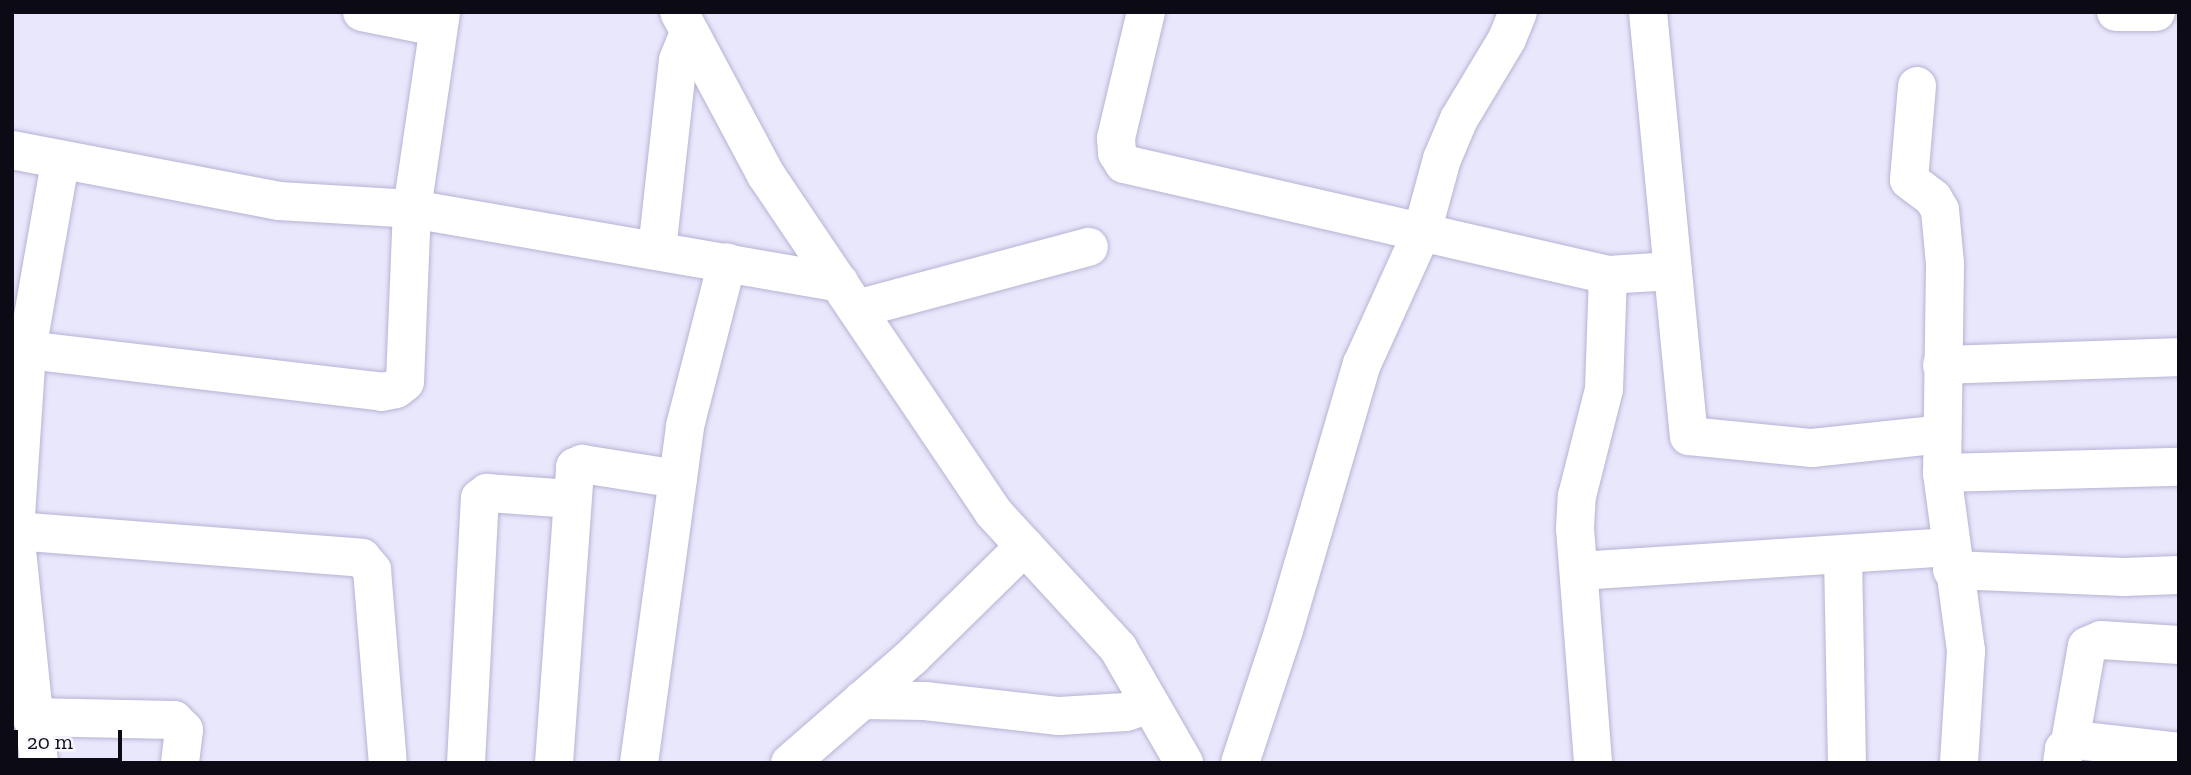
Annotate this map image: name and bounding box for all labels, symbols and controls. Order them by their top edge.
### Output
scale bar [18,716,126,760]
text: 20 m [27,729,73,754]

